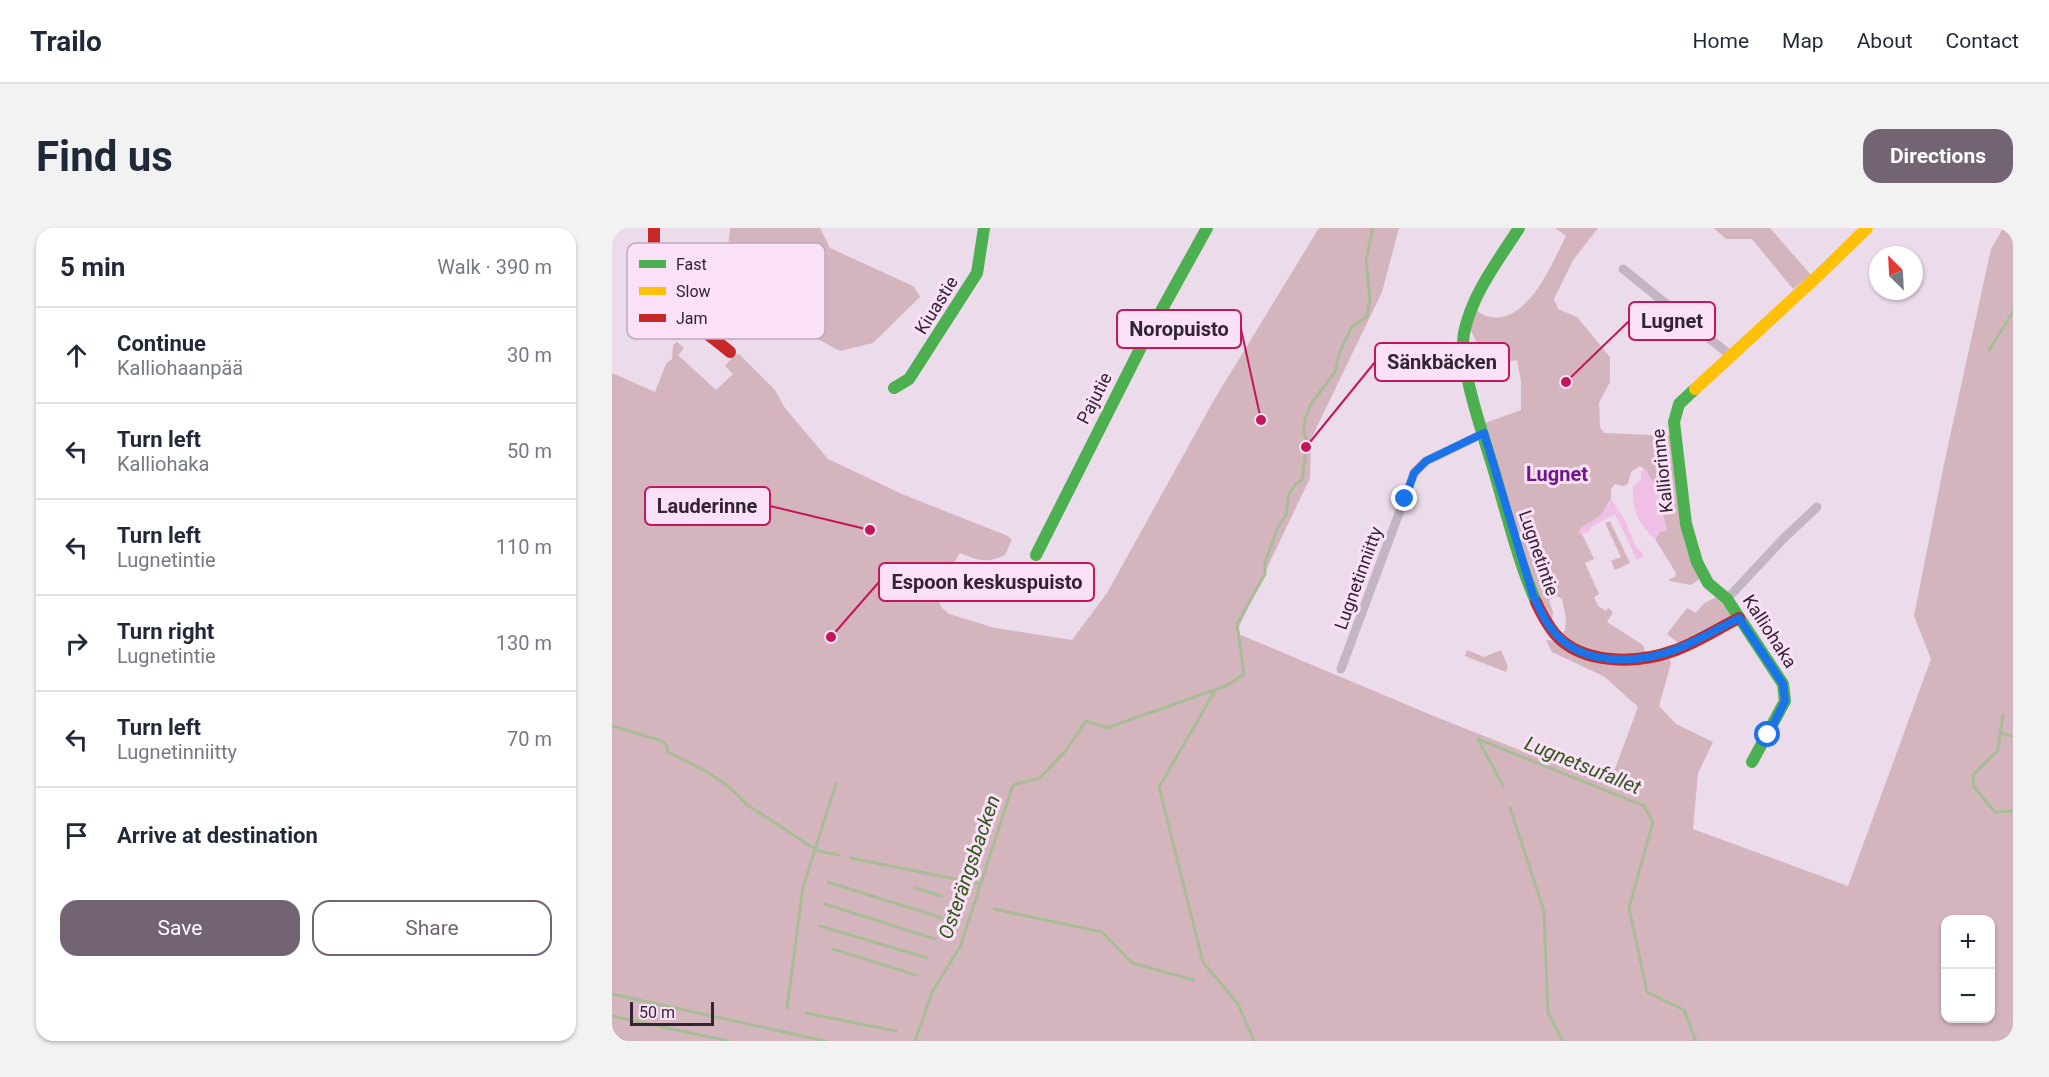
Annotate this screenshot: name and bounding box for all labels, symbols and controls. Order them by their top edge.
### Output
text: Trailo [30,25,102,58]
text: Home [1693,29,1749,53]
text: Map [1782,29,1824,53]
text: About [1857,29,1913,53]
text: Contact [1946,29,2019,53]
button: Directions [1863,129,2013,183]
text: Find us [36,132,173,181]
legend [627,243,825,339]
north arrow [1869,246,1923,300]
text: 5 min [60,252,125,282]
text: Walk · 390 m [437,255,552,279]
text: Fast [676,255,707,274]
street label: Kiuastie [910,272,962,338]
text: Slow [676,282,711,301]
callout: Lugnet [1629,302,1715,340]
text: Jam [676,309,708,328]
text: Lugnet [1641,309,1703,333]
callout: Noropuisto [1117,310,1241,348]
text: Noropuisto [1129,317,1229,341]
text: Continue [117,331,206,356]
icon: ahead [60,339,93,372]
text: 30 m [507,343,552,367]
callout: Sänkbäcken [1375,343,1509,381]
text: Sänkbäcken [1387,350,1497,374]
text: Kalliohaanpää [117,356,243,380]
street label: Pajutie [1072,369,1116,427]
text: Turn left [117,427,201,452]
street label: Kalliorinne [1647,428,1677,514]
icon: left [60,435,93,468]
text: 50 m [507,439,552,463]
text: Kalliohaka [117,452,209,476]
district label: Lugnet [1526,462,1588,486]
route end [1391,485,1417,511]
callout: Lauderinne [645,487,770,525]
text: Lauderinne [657,494,758,518]
street label: Lugnetintie [1515,508,1563,598]
text: Turn left [117,523,201,548]
street label: Lugnetinniitty [1330,523,1387,632]
icon: left [60,531,93,564]
text: 110 m [496,535,552,559]
text: Lugnetintie [117,548,216,572]
callout: Espoon keskuspuisto [879,563,1094,601]
text: Espoon keskuspuisto [891,570,1083,594]
street label: Kalliohaka [1739,590,1801,672]
text: Turn right [117,619,214,644]
icon: right [60,627,93,660]
text: 130 m [496,631,552,655]
text: Lugnetintie [117,644,216,668]
text: Turn left [117,715,201,740]
route start [1754,721,1780,747]
icon: left [60,723,93,756]
text: 70 m [507,727,552,751]
water label: Lugnetsufallet [1521,731,1645,799]
text: Lugnetinniitty [117,740,237,764]
water label: Osterängsbacken [933,792,1005,942]
icon: arrive [60,819,93,852]
text: Arrive at destination [117,823,318,848]
button: Save [60,900,300,956]
button: Share [312,900,552,956]
map controls [1941,915,1995,1023]
button: + [1941,915,1995,969]
button: − [1941,969,1995,1023]
scale bar [630,999,714,1026]
text: 50 m [639,1003,675,1022]

